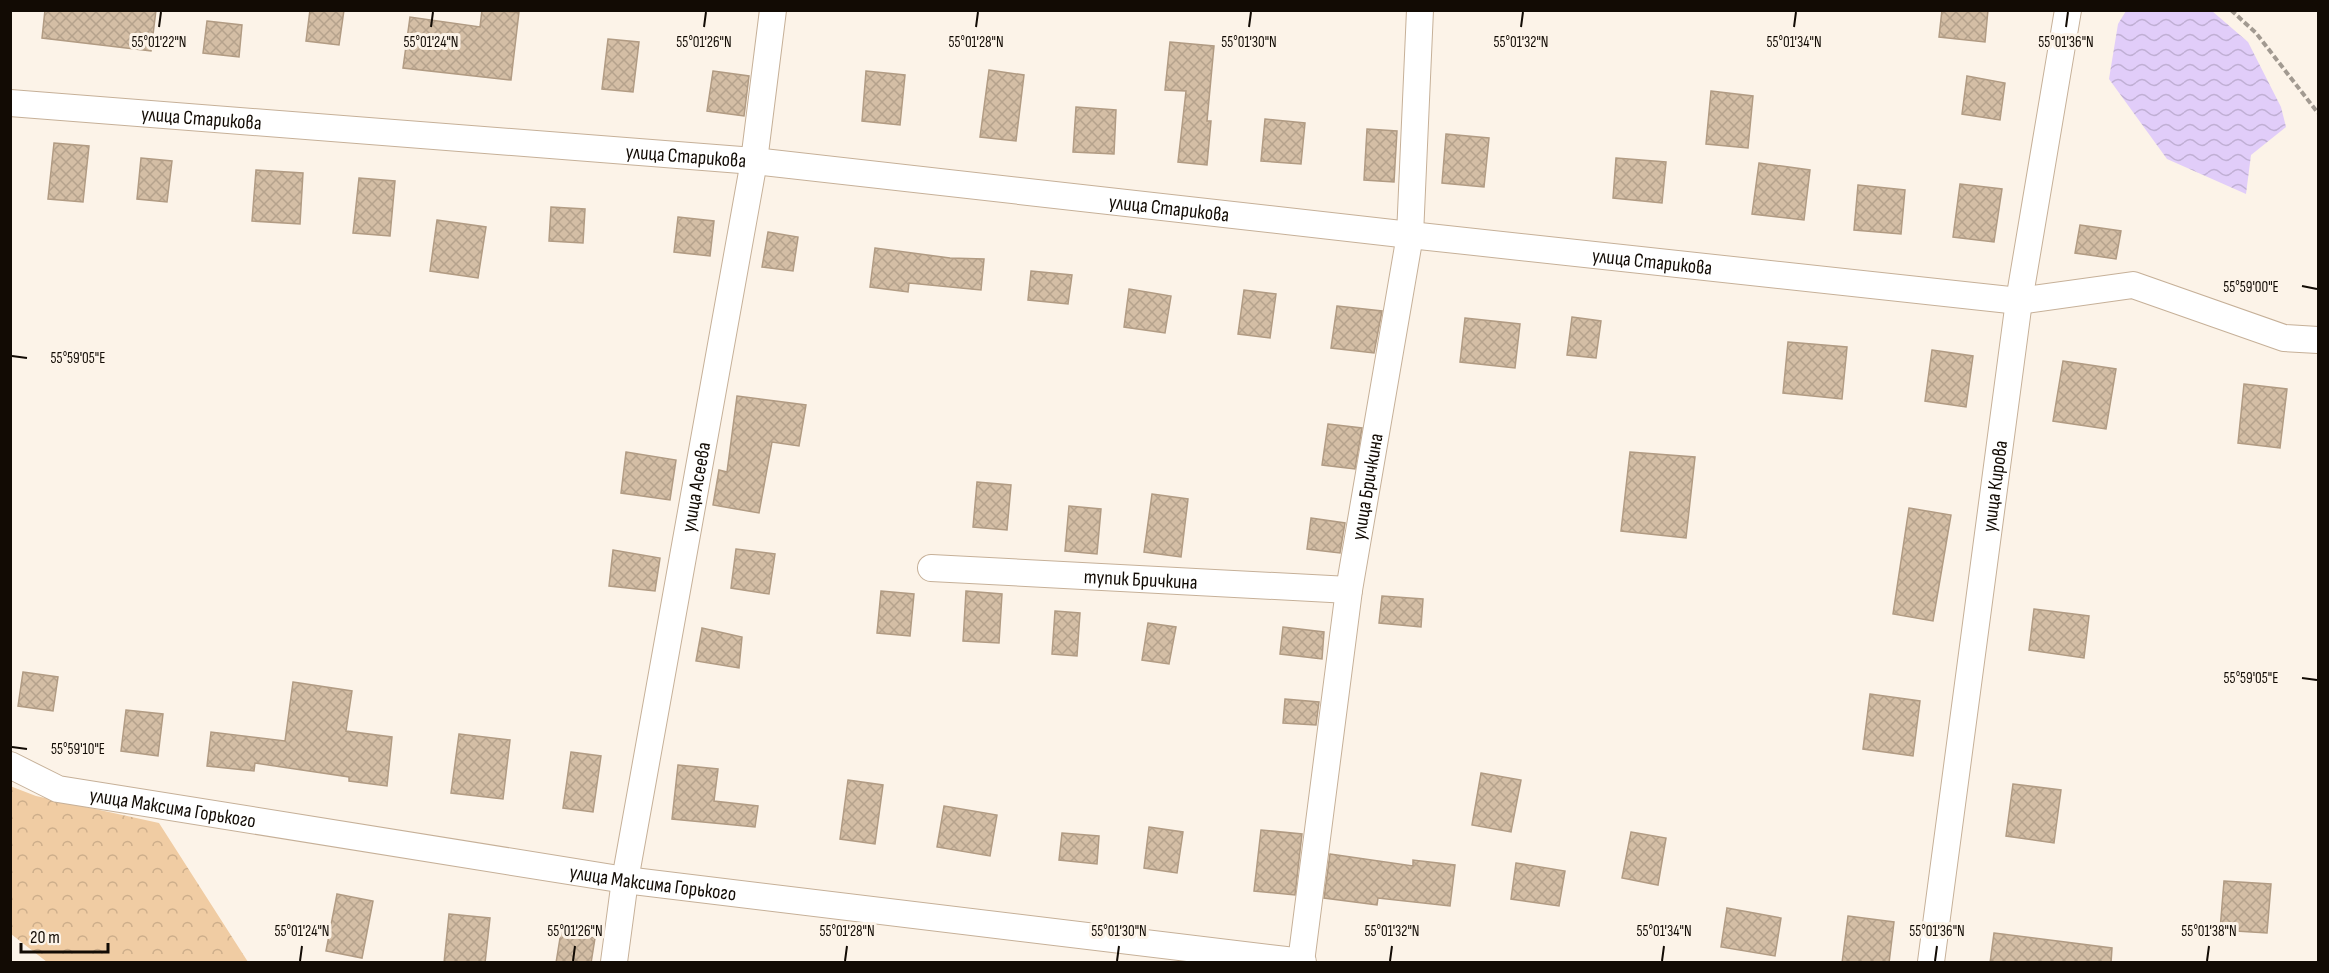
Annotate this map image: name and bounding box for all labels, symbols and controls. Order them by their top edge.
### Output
text: 55°01'22"N [132,33,186,52]
text: 55°01'24"N [404,33,458,52]
text: 55°01'26"N [676,33,732,52]
text: 55°01'28"N [948,33,1004,52]
text: 55°01'30"N [1221,33,1277,52]
text: 55°01'32"N [1494,33,1549,52]
text: 55°01'34"N [1766,33,1822,52]
text: 55°01'36"N [2038,33,2094,52]
street label: улица Старикова [140,102,262,136]
street label: улица Старикова [625,140,747,173]
street label: улица Старикова [1108,190,1230,228]
street label: улица Старикова [1591,244,1713,281]
text: 55°59'00"E [2223,278,2279,297]
text: 55°59'05"E [51,349,105,368]
street label: улица Бричкина [1347,432,1389,542]
street label: улица Кирова [1977,439,2013,534]
street label: улица Асеева [677,440,716,534]
street label: тупик Бричкина [1083,565,1198,595]
text: 55°59'05"E [2224,669,2278,688]
text: 55°59'10"E [51,740,105,759]
street label: улица Максима Горького [88,783,258,834]
street label: улица Максима Горького [568,860,738,906]
scale bar [21,916,108,954]
text: 55°01'24"N [275,922,329,941]
text: 55°01'26"N [547,922,603,941]
text: 55°01'28"N [819,922,875,941]
text: 55°01'30"N [1091,922,1147,941]
text: 55°01'32"N [1365,922,1420,941]
text: 55°01'34"N [1636,922,1692,941]
text: 55°01'36"N [1909,922,1965,941]
text: 55°01'38"N [2181,922,2237,941]
text: 20 m [30,927,60,948]

